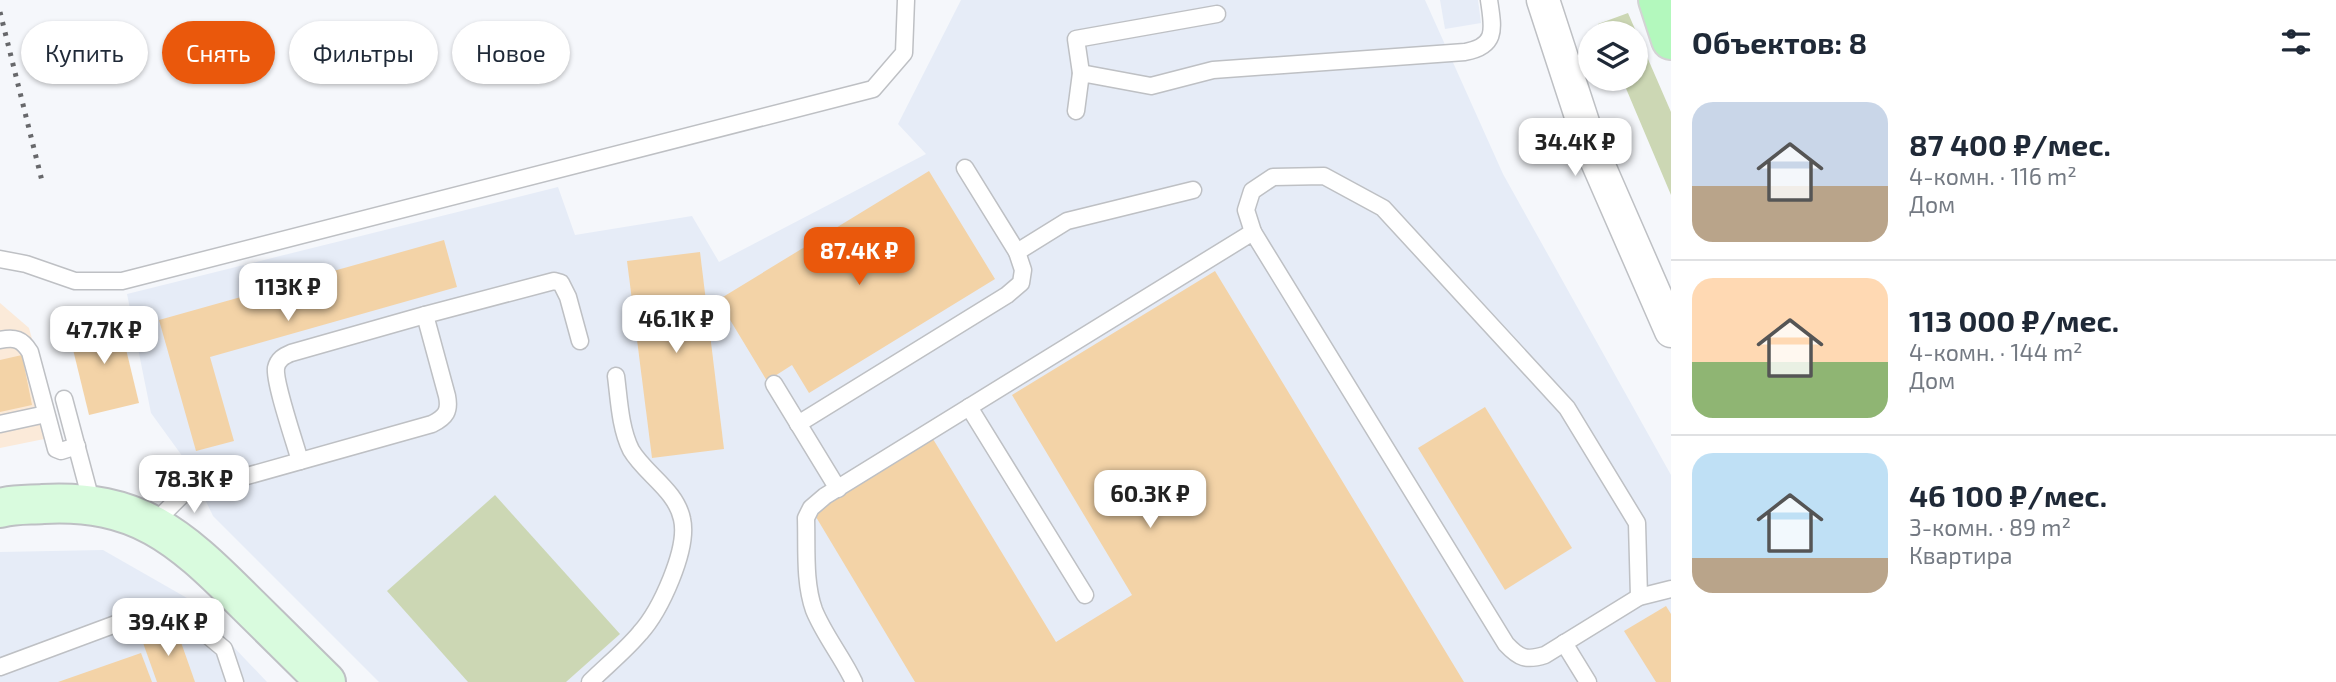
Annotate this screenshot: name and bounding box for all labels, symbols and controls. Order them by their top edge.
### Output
chip: Купить [21,21,148,84]
chip: Снять [162,21,275,84]
chip: Фильтры [289,21,438,84]
chip: Новое [452,21,570,84]
map controls [1578,21,1648,91]
button: layers [1578,21,1648,91]
icon: filters [2277,23,2315,61]
text: Объектов: 8 [1692,24,1867,60]
pin: 34.4K ₽ [1510,118,1640,178]
text: 87 400 ₽/мес. [1909,126,2111,162]
text: 34.4K ₽ [1535,127,1615,155]
icon: home [1748,130,1832,214]
text: 4-комн. · 116 m² [1909,162,2077,190]
text: Дом [1909,190,1955,218]
pin: 87.4K ₽ [794,228,924,287]
text: 87.4K ₽ [820,236,898,264]
pin: 113K ₽ [231,264,345,323]
text: 113K ₽ [255,272,321,300]
pin: 46.1K ₽ [611,296,741,355]
text: 113 000 ₽/мес. [1909,302,2119,338]
text: 46.1K ₽ [638,304,714,332]
pin: 47.7K ₽ [39,306,169,366]
icon: home [1748,306,1832,390]
text: 47.7K ₽ [66,315,142,343]
text: 4-комн. · 144 m² [1909,338,2083,366]
text: Дом [1909,366,1955,394]
pin: 78.3K ₽ [129,456,259,515]
text: 78.3K ₽ [155,464,233,492]
pin: 60.3K ₽ [1085,470,1215,530]
text: 46 100 ₽/мес. [1909,477,2107,513]
text: 60.3K ₽ [1110,479,1190,507]
icon: home [1748,481,1832,565]
text: 3-комн. · 89 m² [1909,513,2071,541]
text: Квартира [1909,541,2013,569]
pin: 39.4K ₽ [103,598,233,658]
text: 39.4K ₽ [128,607,208,635]

